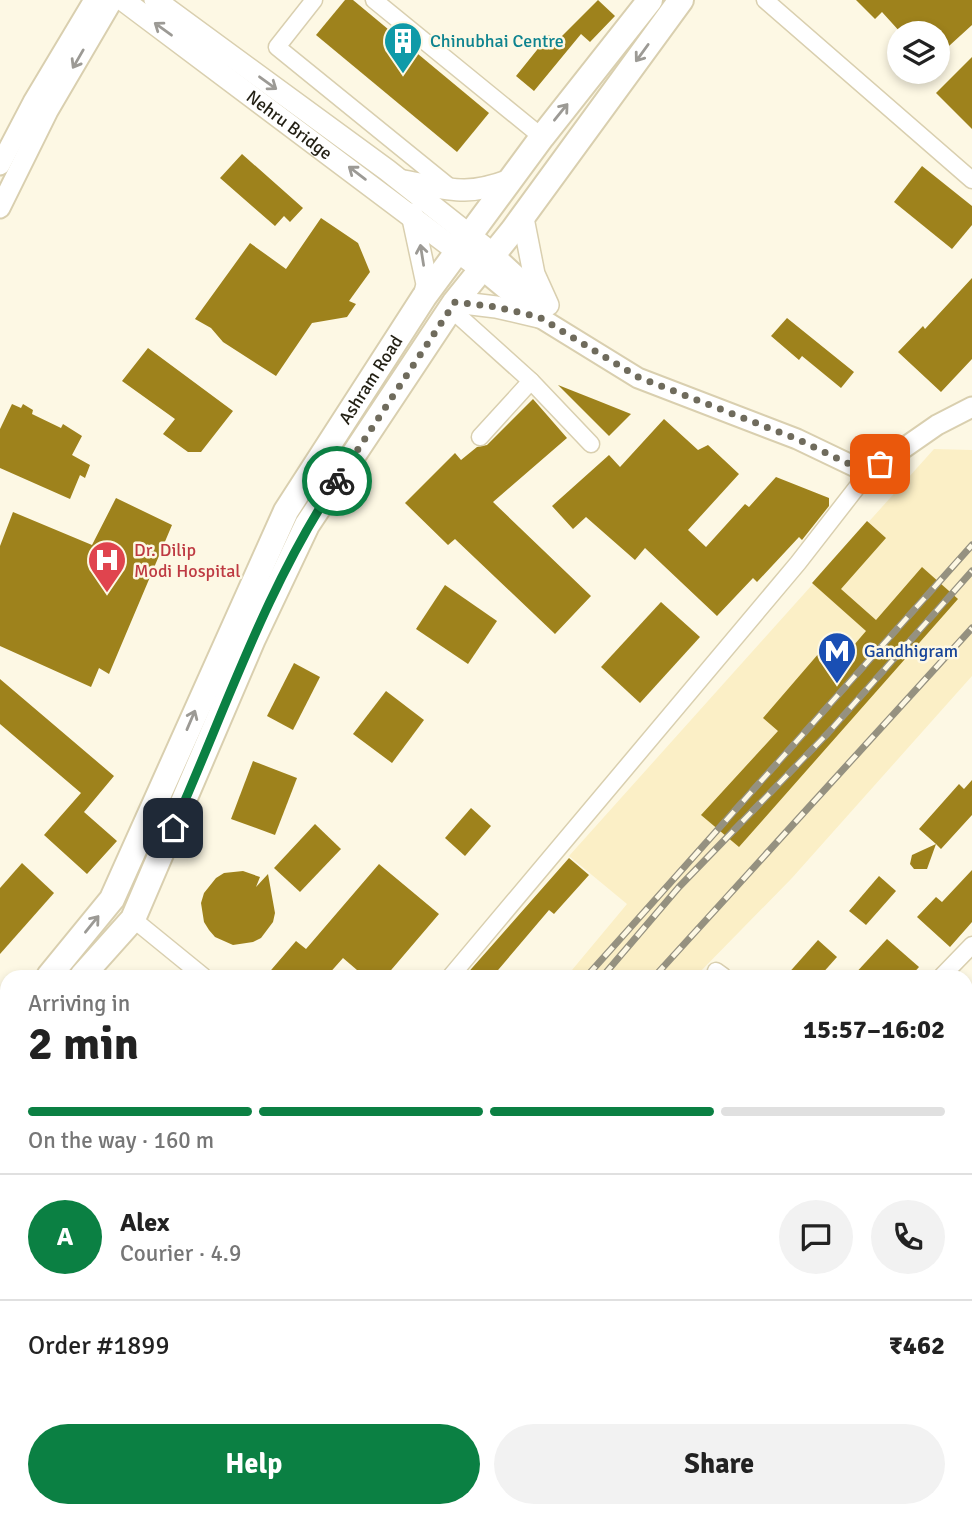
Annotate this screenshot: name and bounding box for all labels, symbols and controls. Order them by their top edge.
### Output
building icon: Chinubhai Centre [382,20,424,75]
map controls [887,21,950,84]
button: layers [887,21,950,84]
one-way arrow [154,22,173,36]
place label: Chinubhai Centre [430,30,564,52]
one-way arrow [635,43,649,62]
one-way arrow [71,48,85,68]
one-way arrow [258,76,277,90]
street label: Nehru Bridge [242,86,337,164]
one-way arrow [554,104,569,122]
one-way arrow [348,166,367,181]
one-way arrow [415,244,428,267]
street label: Ashram Road [334,331,407,428]
pin [850,434,910,494]
icon: bag [861,445,899,483]
courier [302,446,372,516]
icon: bike [318,462,356,500]
hospital icon: Dr. Dilip Modi Hospital [86,539,128,594]
place label: Dr. Dilip Modi Hospital [134,539,241,582]
metro station icon: Gandhigram [816,630,858,685]
place label: Gandhigram [864,640,958,662]
one-way arrow [185,710,198,731]
pin [143,798,203,858]
icon: home [154,809,192,847]
one-way arrow [84,915,99,933]
text: Arriving in [28,989,130,1018]
text: 15:57–16:02 [803,1014,945,1046]
text: 2 min [28,1016,139,1072]
text: On the way · 160 m [28,1126,214,1155]
button: chat [779,1200,853,1274]
button: phone [871,1200,945,1274]
text: Alex [120,1207,170,1239]
text: A [57,1221,73,1253]
text: Courier · 4.9 [120,1239,241,1268]
text: Order #1899 [28,1330,169,1362]
text: ₹462 [889,1330,945,1362]
button: Help [28,1424,480,1504]
button: Share [494,1424,945,1504]

